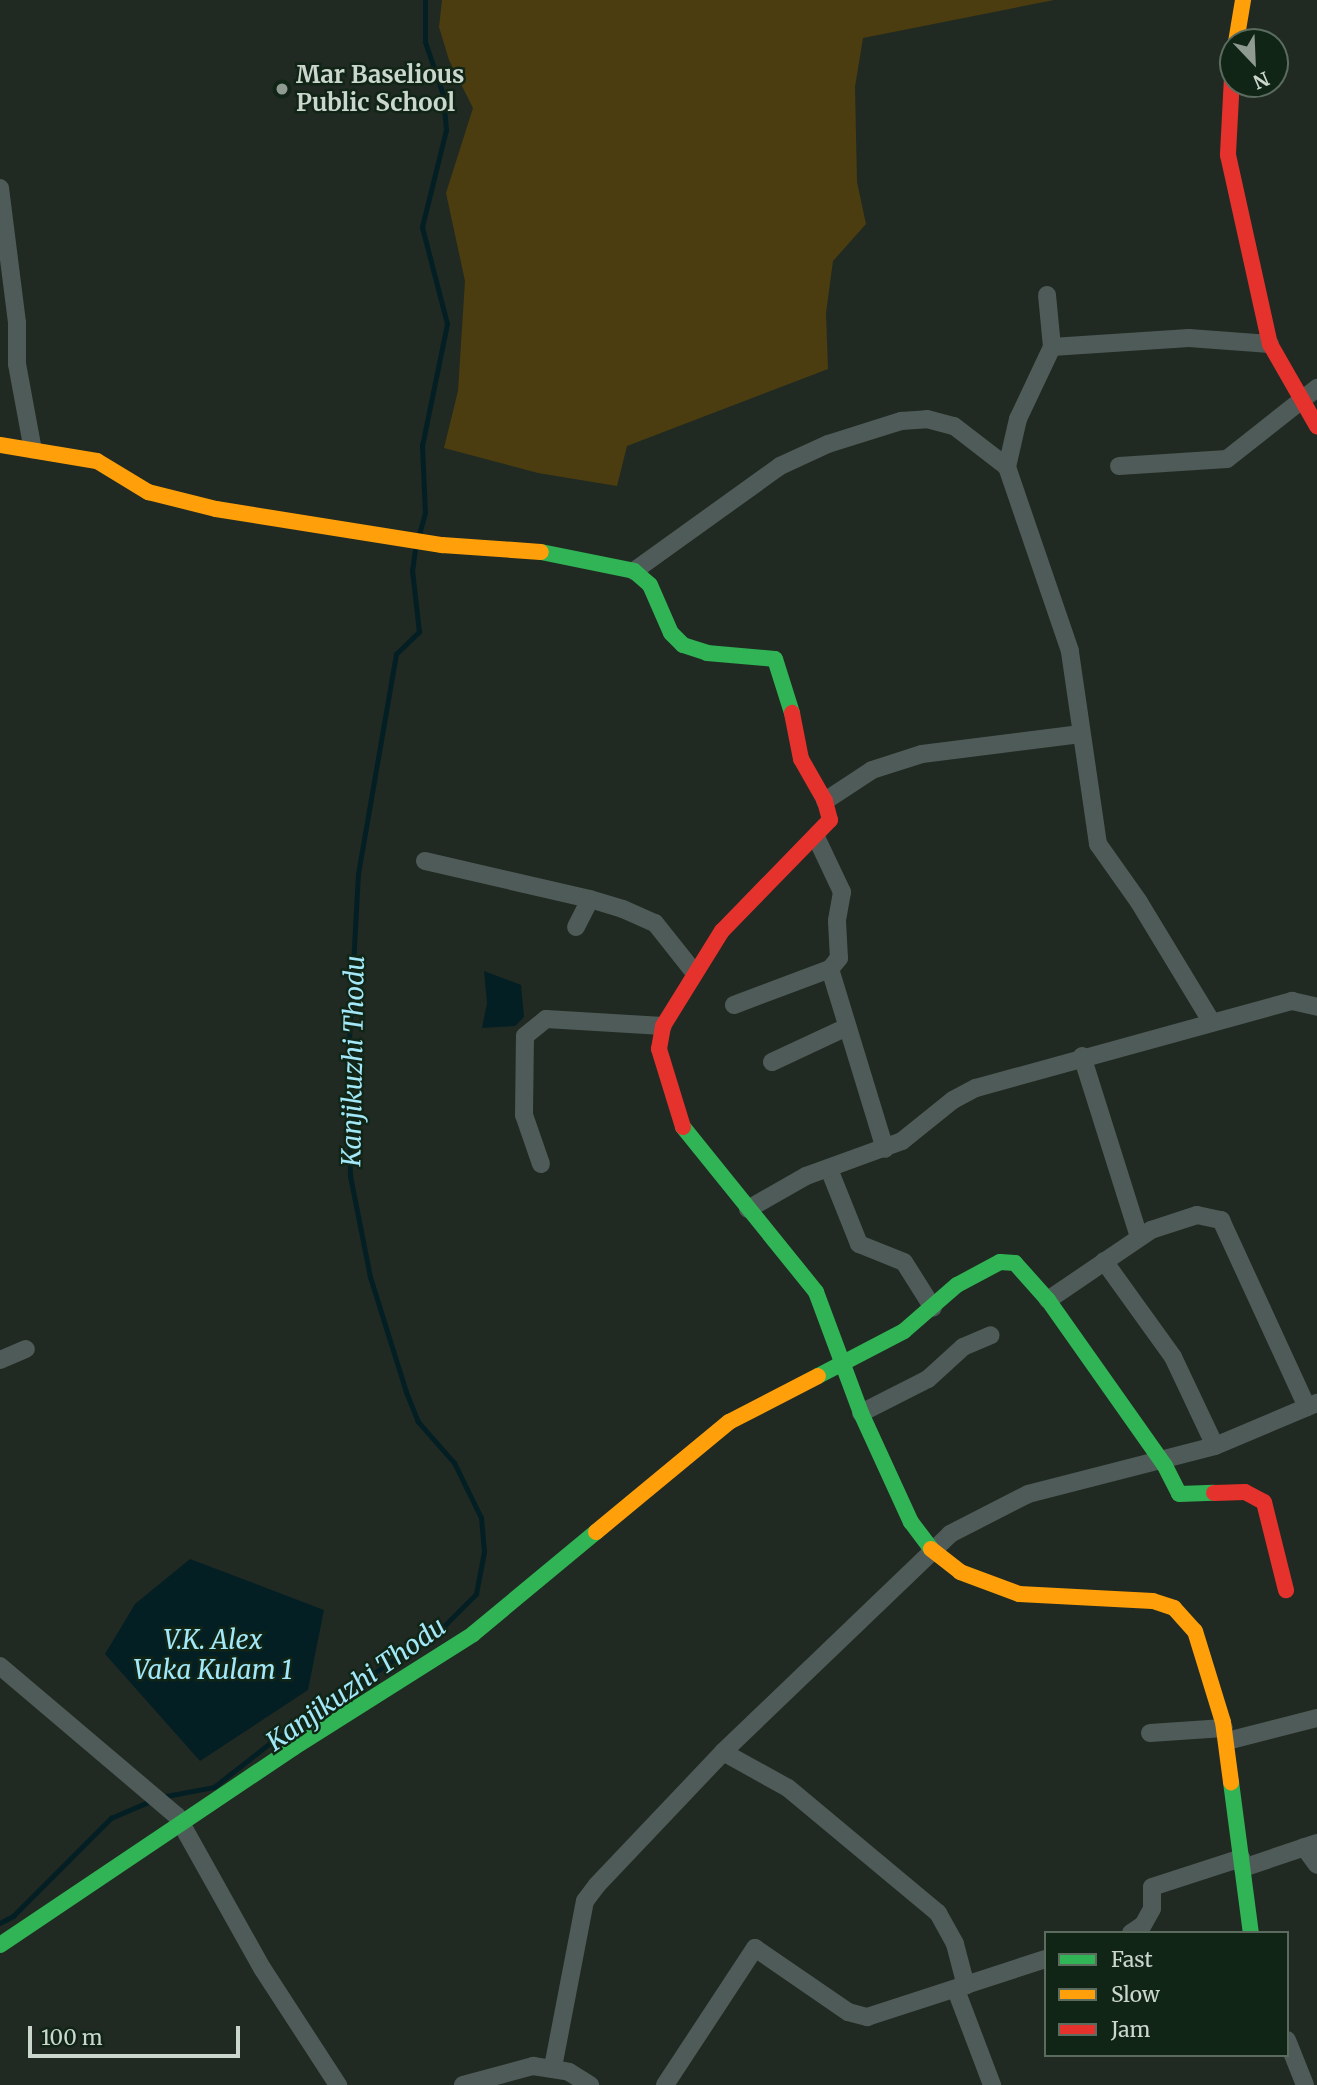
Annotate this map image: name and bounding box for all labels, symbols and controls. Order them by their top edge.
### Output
north arrow [1219,28,1289,98]
place label: Mar Baselious Public School [296,61,464,117]
text: N [1250,67,1273,94]
marker: Mar Baselious Public School [274,81,290,97]
water label: Kanjikuzhi Thodu [336,955,370,1167]
water label: Kanjikuzhi Thodu [260,1611,452,1757]
water label: V.K. Alex Vaka Kulam 1 [133,1624,293,1686]
legend [1044,1931,1289,2057]
text: Fast [1111,1946,1153,1973]
text: Slow [1111,1981,1160,2008]
scale bar [32,2011,243,2056]
text: Jam [1111,2016,1150,2043]
text: 100 m [41,2024,103,2051]

